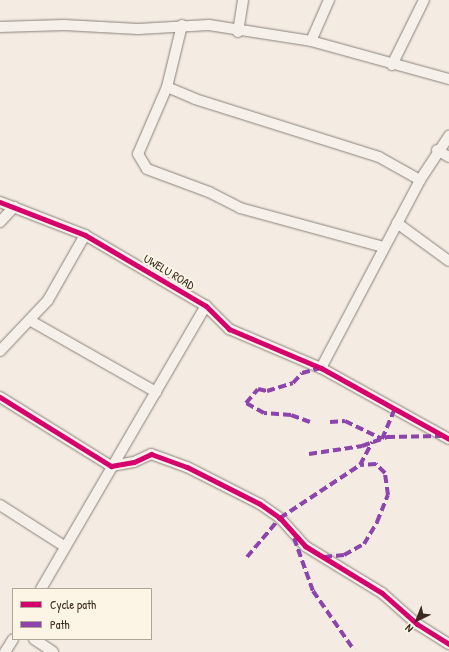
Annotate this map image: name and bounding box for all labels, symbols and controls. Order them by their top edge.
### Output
street label: UWELU ROAD [141,251,197,293]
legend [12,588,152,640]
text: Cycle path [50,596,96,613]
north arrow [397,600,437,640]
text: Path [50,616,70,633]
text: N [402,622,416,636]

